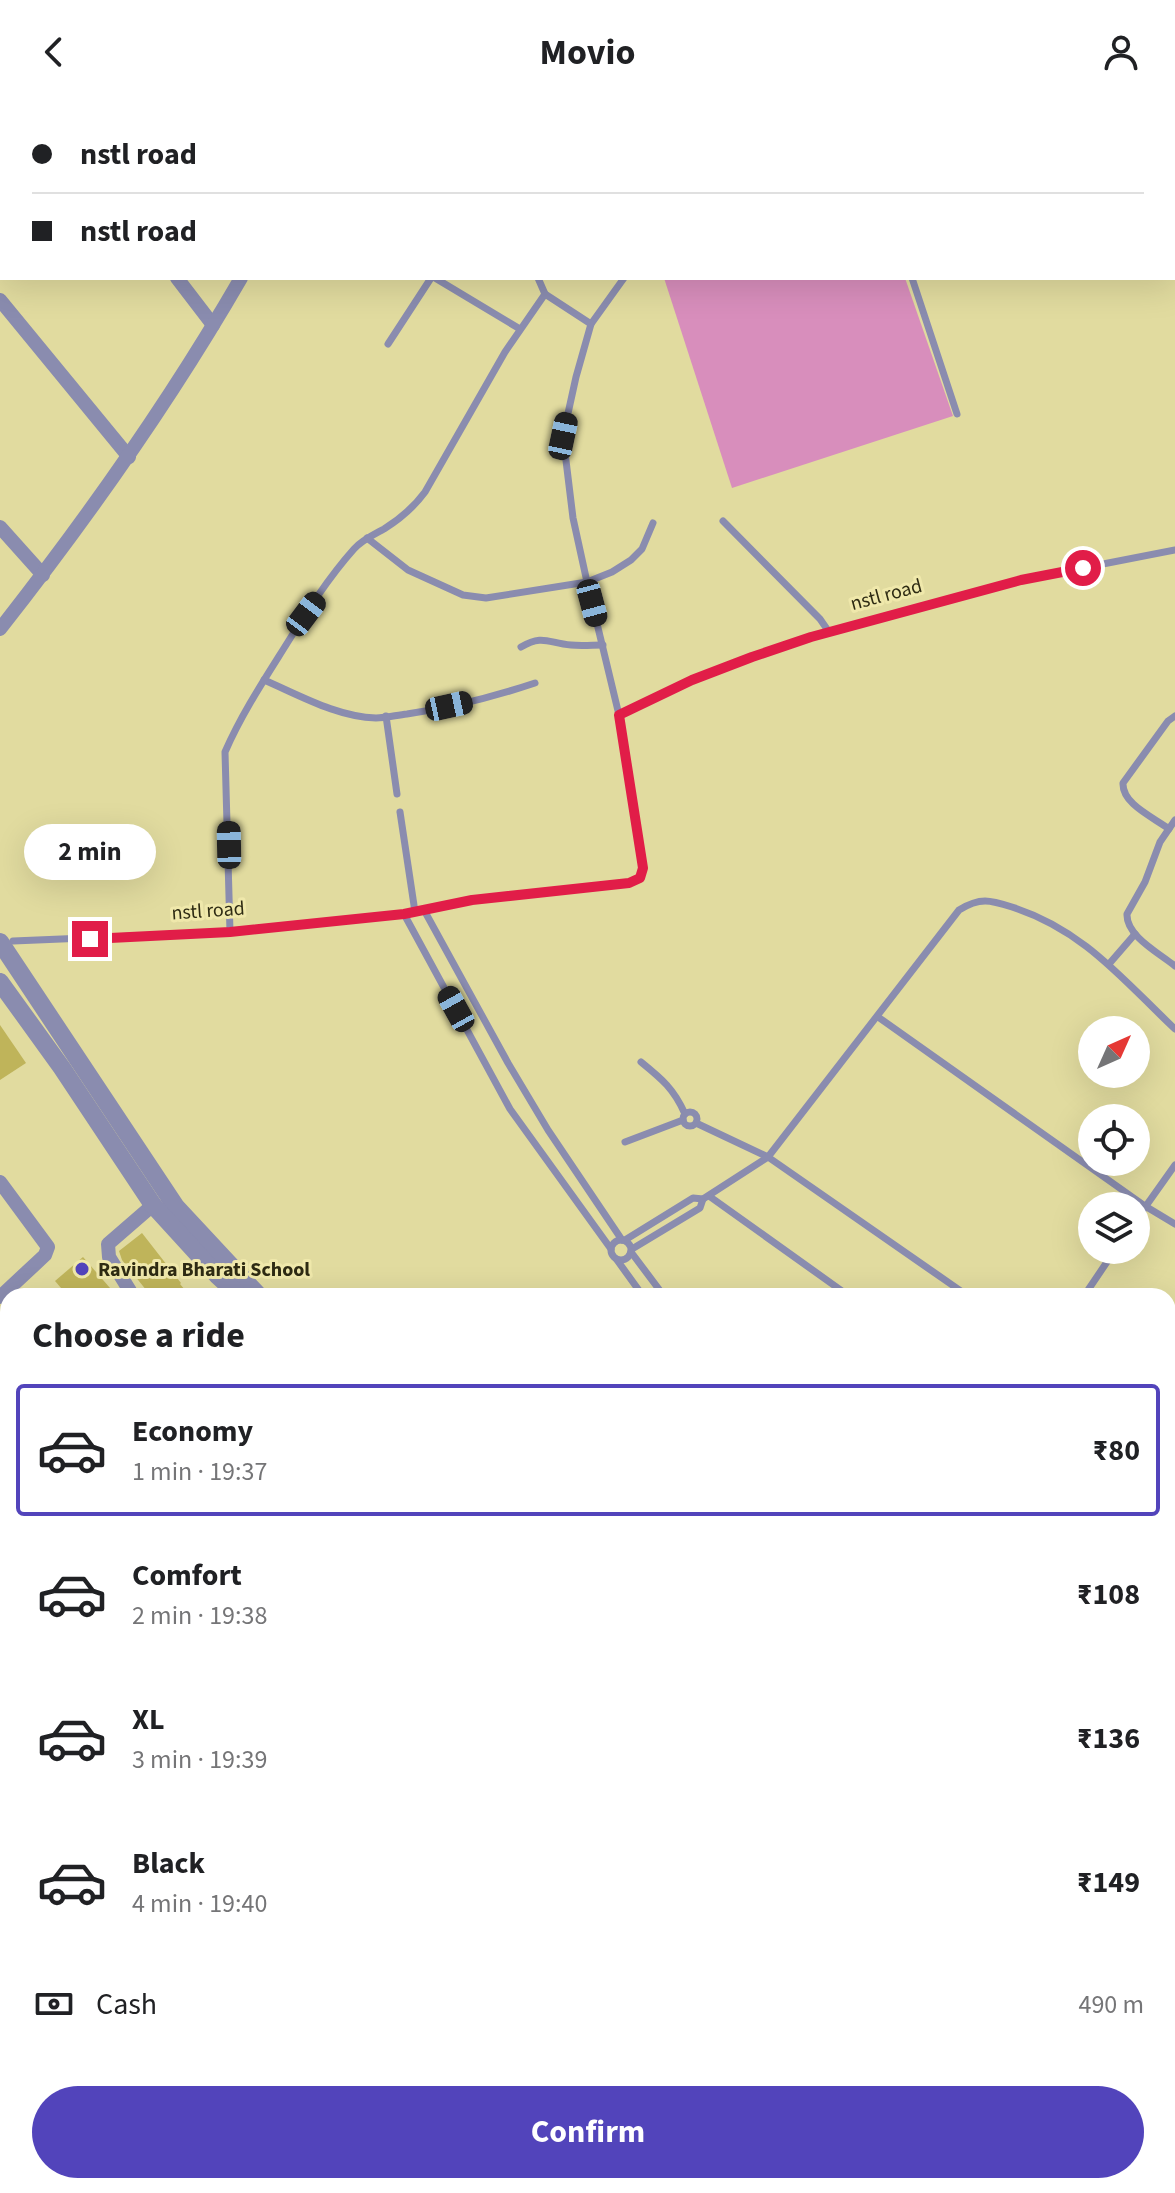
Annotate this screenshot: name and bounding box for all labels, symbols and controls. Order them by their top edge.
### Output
text: Movio [540,27,635,78]
icon: back [32,30,76,74]
icon: person [1099,30,1143,74]
text: nstl road [80,133,197,176]
text: nstl road [80,210,197,253]
car [546,410,580,462]
route start [1065,550,1101,586]
street label: nstl road [847,572,925,618]
car [574,577,610,629]
car [282,588,330,640]
car [423,689,475,723]
car [217,821,241,869]
callout: 2 min [24,823,156,879]
text: 2 min [58,833,122,870]
street label: nstl road [171,894,246,928]
route end [72,921,108,957]
car [434,982,478,1036]
north arrow [1078,1016,1150,1088]
map controls [1078,1016,1150,1264]
button: locate [1078,1104,1150,1176]
button: layers [1078,1192,1150,1264]
place label: Ravindra Bharati School [98,1256,310,1284]
marker: Ravindra Bharati School [73,1260,91,1278]
text: Choose a ride [32,1310,245,1361]
text: Economy [132,1410,253,1453]
icon: car [36,1414,108,1486]
text: ₹80 [1092,1429,1140,1472]
text: 1 min · 19:37 [132,1453,267,1490]
text: Comfort [132,1554,242,1597]
icon: car [36,1558,108,1630]
text: ₹108 [1077,1573,1140,1616]
text: 2 min · 19:38 [132,1597,267,1634]
text: XL [132,1698,165,1741]
icon: car [36,1702,108,1774]
text: ₹136 [1077,1717,1140,1760]
text: 3 min · 19:39 [132,1741,267,1778]
text: Black [132,1842,205,1885]
icon: car [36,1846,108,1918]
text: ₹149 [1077,1861,1140,1904]
text: 4 min · 19:40 [132,1885,267,1922]
icon: cash [32,1982,76,2026]
text: Cash [96,1983,157,2026]
text: 490 m [1078,1986,1144,2023]
button: Confirm [32,2086,1144,2178]

